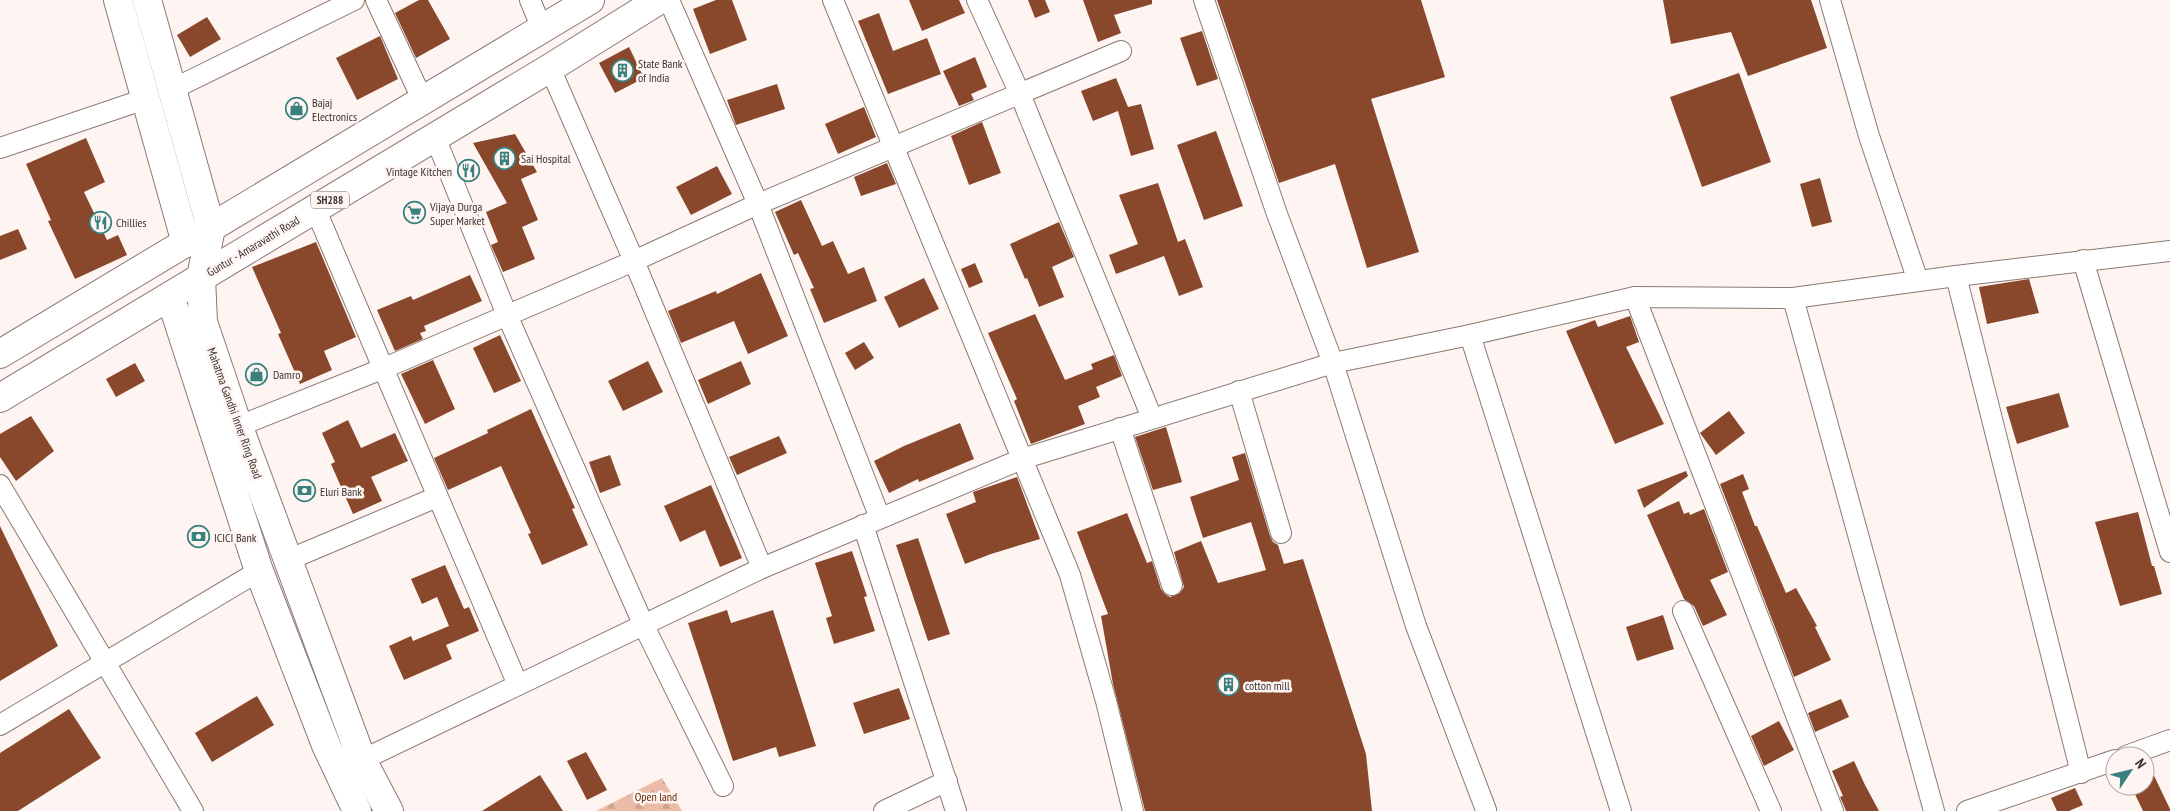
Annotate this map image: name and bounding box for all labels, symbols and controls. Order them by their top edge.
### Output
place label: State Bank of India [638,56,683,85]
building icon: State Bank of India [610,58,634,82]
place label: Bajaj Electronics [312,95,357,124]
shop icon: Bajaj Electronics [284,97,308,121]
building icon: Sai Hospital [493,146,517,170]
place label: Sai Hospital [521,151,571,166]
restaurant icon: Vintage Kitchen [456,159,480,183]
place label: Vintage Kitchen [385,164,452,179]
road number: SH288 [311,192,349,208]
place label: Vijaya Durga Super Market [429,199,486,228]
supermarket icon: Vijaya Durga Super Market [402,201,426,225]
restaurant icon: Chillies [88,210,112,234]
street label: Guntur - Amaravathi Road [204,212,302,280]
place label: Chillies [116,215,147,230]
street label: Mahatma Gandhi Inner Ring Road [204,345,266,481]
shop icon: Damro [245,362,269,386]
place label: Damro [273,367,300,382]
bank icon: Eluri Bank [292,479,316,503]
place label: Eluri Bank [320,484,362,499]
bank icon: ICICI Bank [186,525,210,549]
place label: ICICI Bank [214,530,257,545]
building icon: cotton mill [1217,673,1241,697]
place label: cotton mill [1245,678,1290,693]
north arrow [2105,746,2155,796]
text: N [2131,755,2150,772]
park label: Open land [635,789,677,804]

